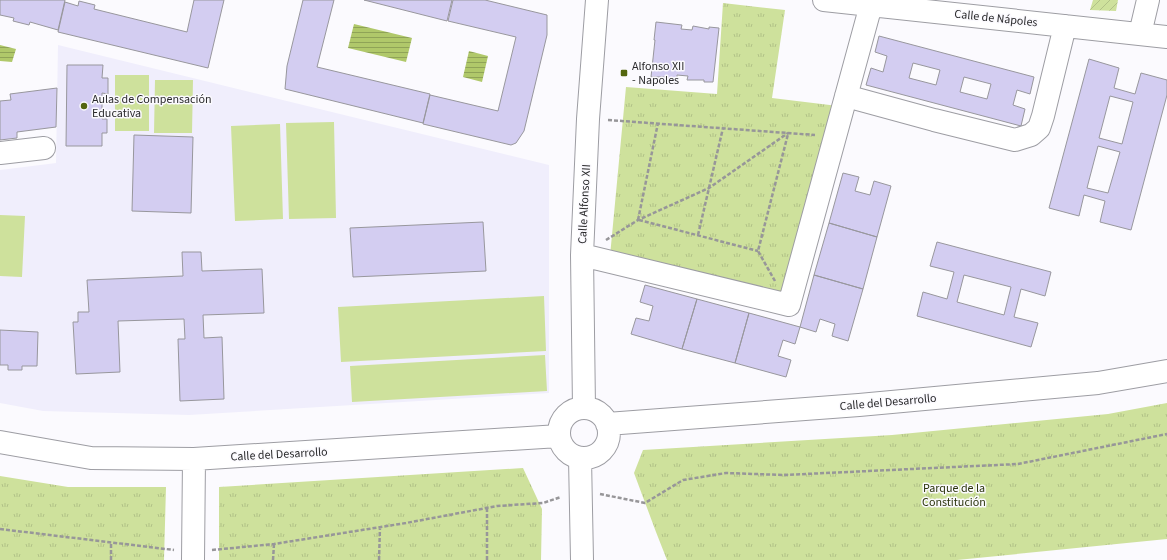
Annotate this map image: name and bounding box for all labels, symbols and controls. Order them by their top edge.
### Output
street label: Calle de Nápoles [954,6,1038,31]
place label: Alfonso XII - Napoles [632,58,684,89]
marker: Alfonso XII - Napoles [619,68,629,78]
place label: Aulas de Compensación Educativa [92,91,212,122]
marker: Aulas de Compensación Educativa [79,101,89,111]
street label: Calle Alfonso XII [574,164,595,244]
street label: Calle del Desarrollo [839,390,937,415]
street label: Calle del Desarrollo [230,443,328,466]
park label: Parque de la Constitución [922,480,986,511]

